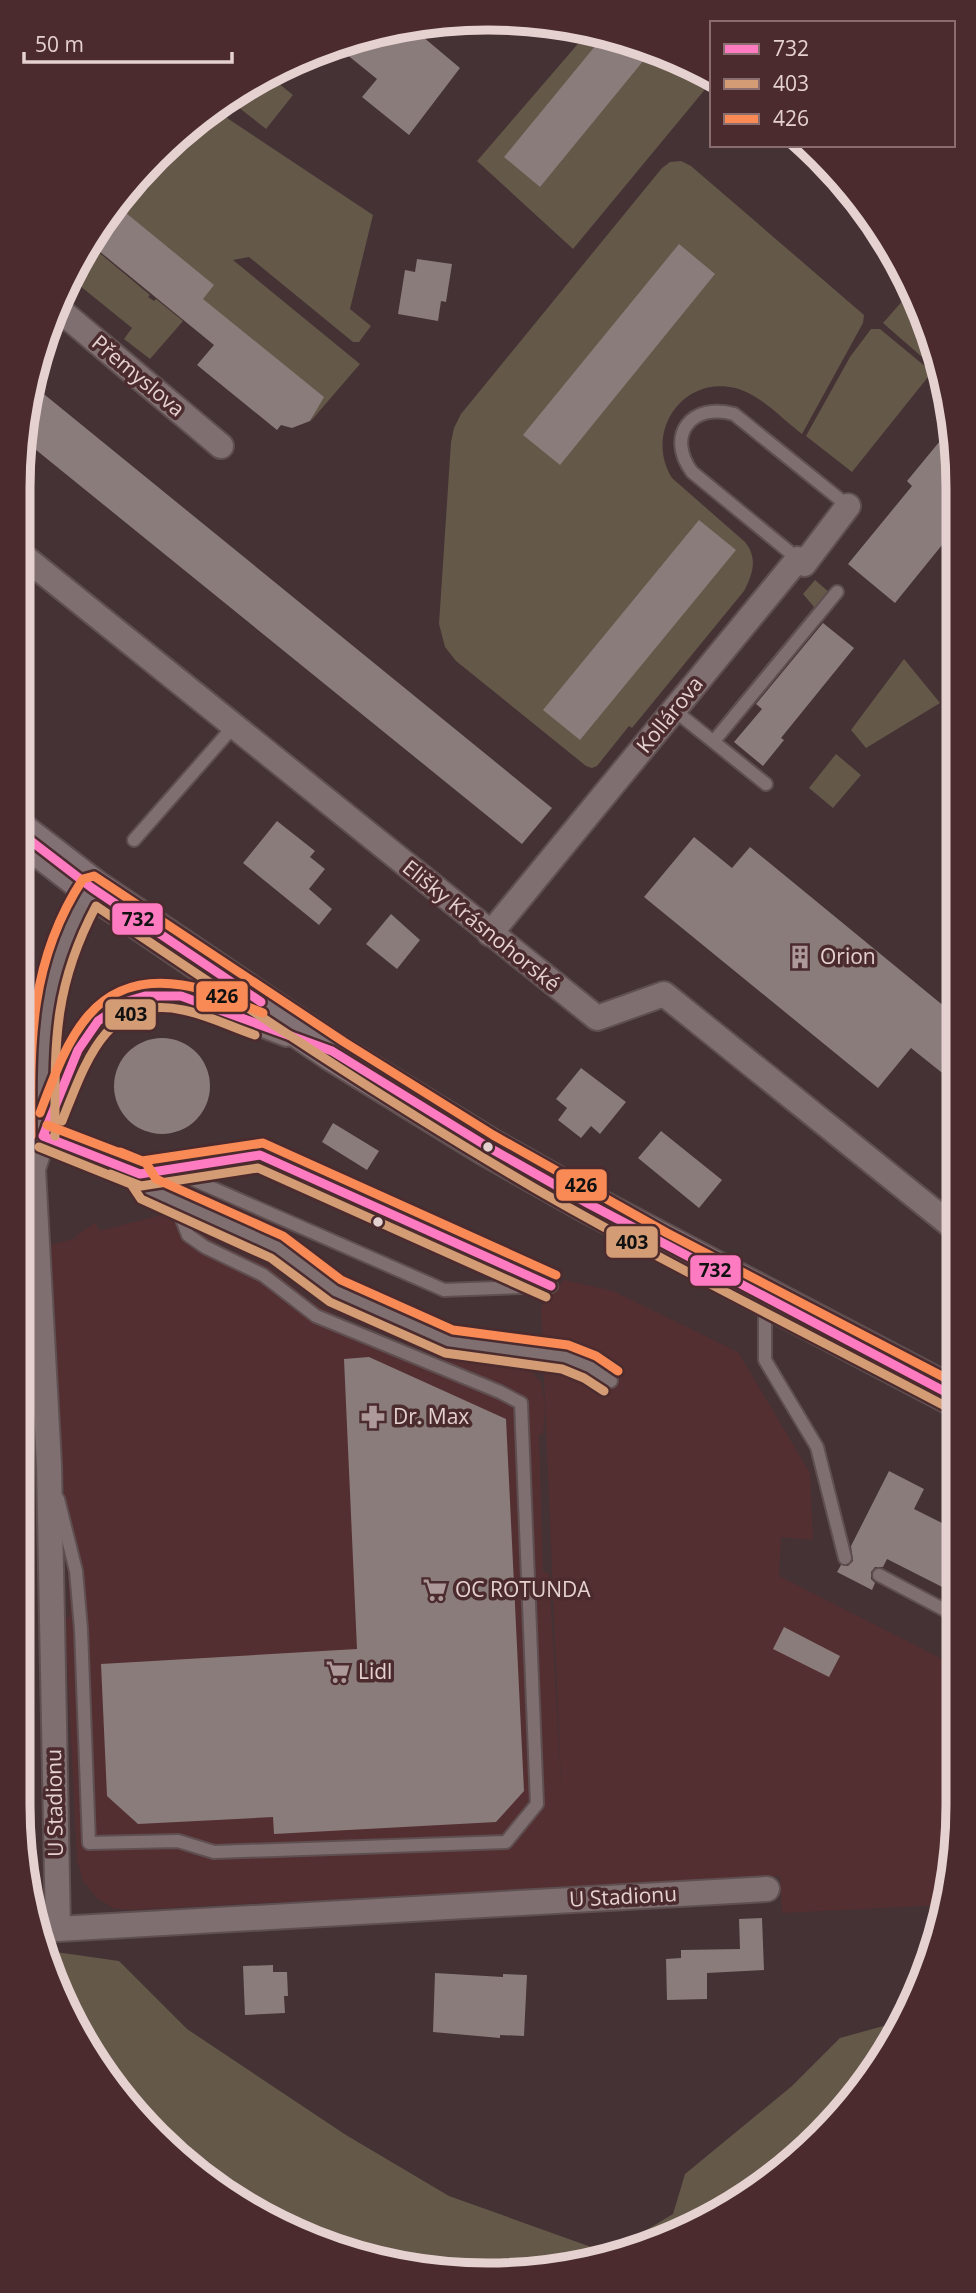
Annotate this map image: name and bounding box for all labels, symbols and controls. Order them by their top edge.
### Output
scale bar [24,21,233,65]
legend [710,21,955,147]
text: 50 m [35,30,84,58]
text: 732 [773,34,809,62]
text: 403 [773,69,809,97]
text: 426 [773,104,809,132]
street label: Přemyslova [86,328,191,422]
street label: Kollárova [630,670,709,759]
street label: Elišky Krásnohorské [397,853,566,997]
line badge: 732 [111,902,164,936]
text: 732 [122,906,154,932]
place label: Orion [820,942,876,970]
building icon: Orion [786,943,814,971]
line badge: 426 [195,980,249,1013]
text: 426 [206,983,238,1009]
line badge: 403 [104,998,157,1031]
text: 403 [115,1001,147,1027]
unlabelled marker [481,1140,495,1154]
line badge: 426 [555,1168,608,1202]
text: 426 [565,1172,597,1198]
unlabelled marker [371,1215,385,1229]
line badge: 403 [605,1225,659,1259]
text: 403 [616,1229,648,1255]
line badge: 732 [689,1254,742,1287]
text: 732 [699,1257,731,1283]
place label: Dr. Max [393,1402,469,1430]
pharmacy icon: Dr. Max [359,1403,387,1431]
place label: OC ROTUNDA [455,1575,591,1603]
supermarket icon: OC ROTUNDA [421,1576,449,1604]
place label: Lidl [358,1657,392,1685]
supermarket icon: Lidl [324,1658,352,1686]
street label: U Stadionu [39,1749,69,1857]
street label: U Stadionu [568,1879,678,1913]

